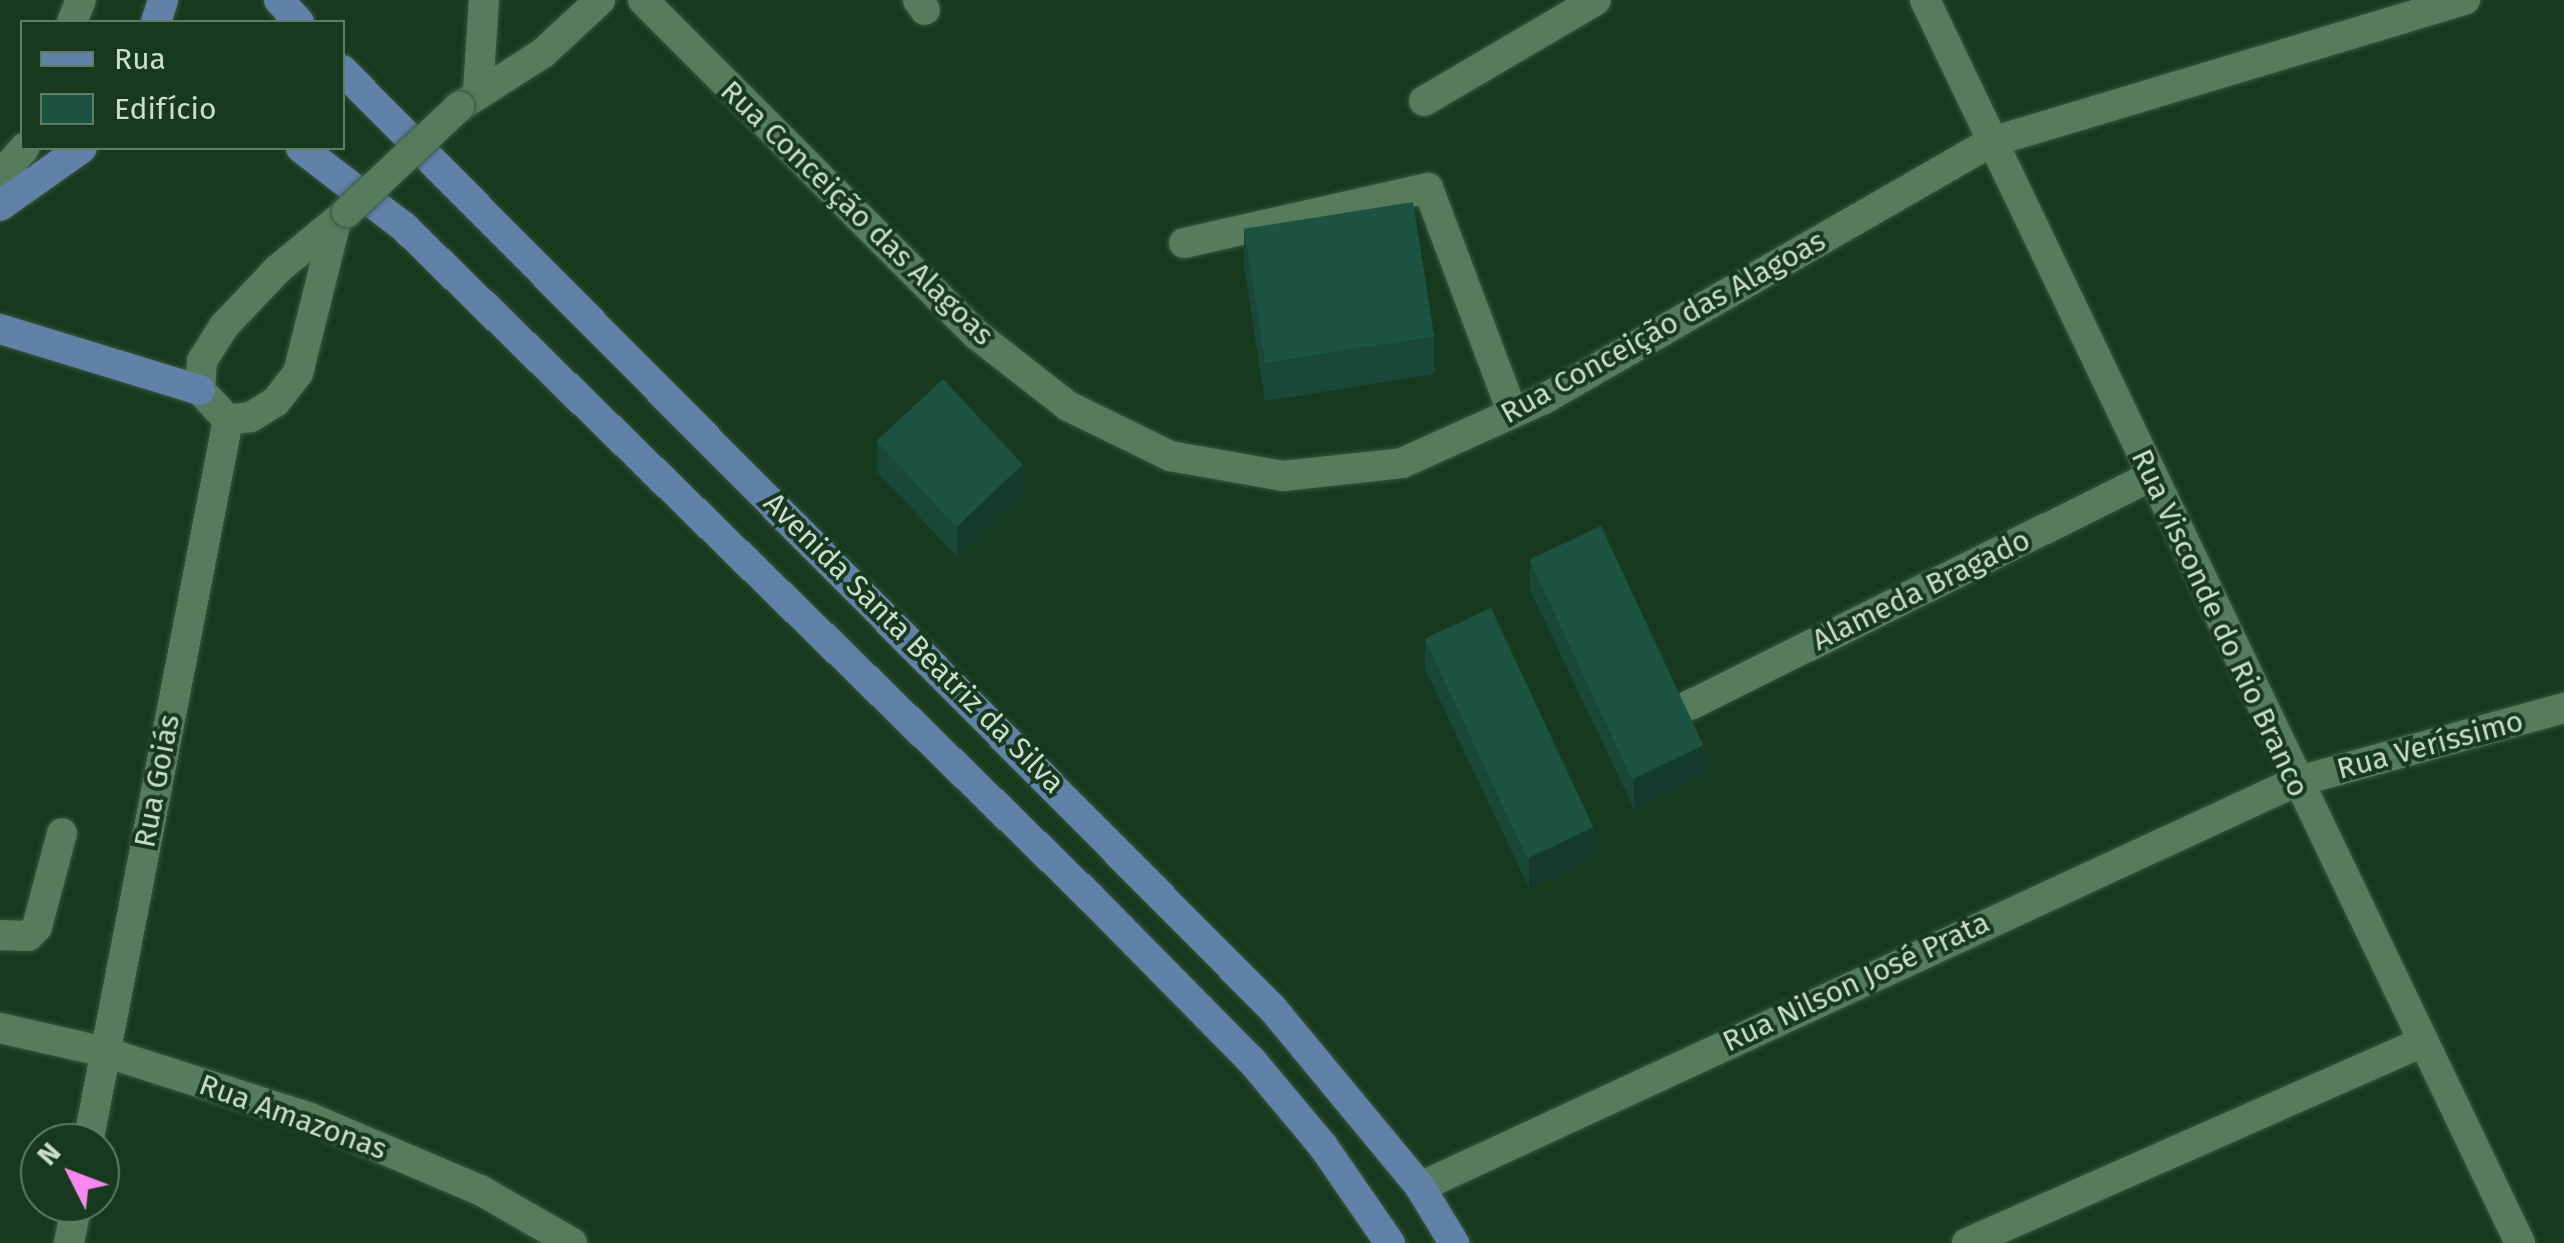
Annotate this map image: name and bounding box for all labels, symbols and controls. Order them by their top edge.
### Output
legend [20,20,345,150]
text: Rua [114,41,166,77]
street label: Rua Conceição das Alagoas [713,73,1001,353]
text: Edifício [114,91,216,127]
street label: Rua Conceição das Alagoas [1494,223,1832,431]
street label: Rua Visconde do Rio Branco [2123,443,2317,803]
street label: Avenida Santa Beatriz da Silva [756,485,1072,801]
street label: Alameda Bragado [1806,522,2036,658]
street label: Rua Veríssimo [2333,703,2527,787]
street label: Rua Goiás [126,711,188,851]
street label: Rua Nilson José Prata [1717,904,1995,1060]
street label: Rua Amazonas [194,1066,392,1168]
north arrow [20,1123,120,1223]
text: N [30,1136,67,1172]

